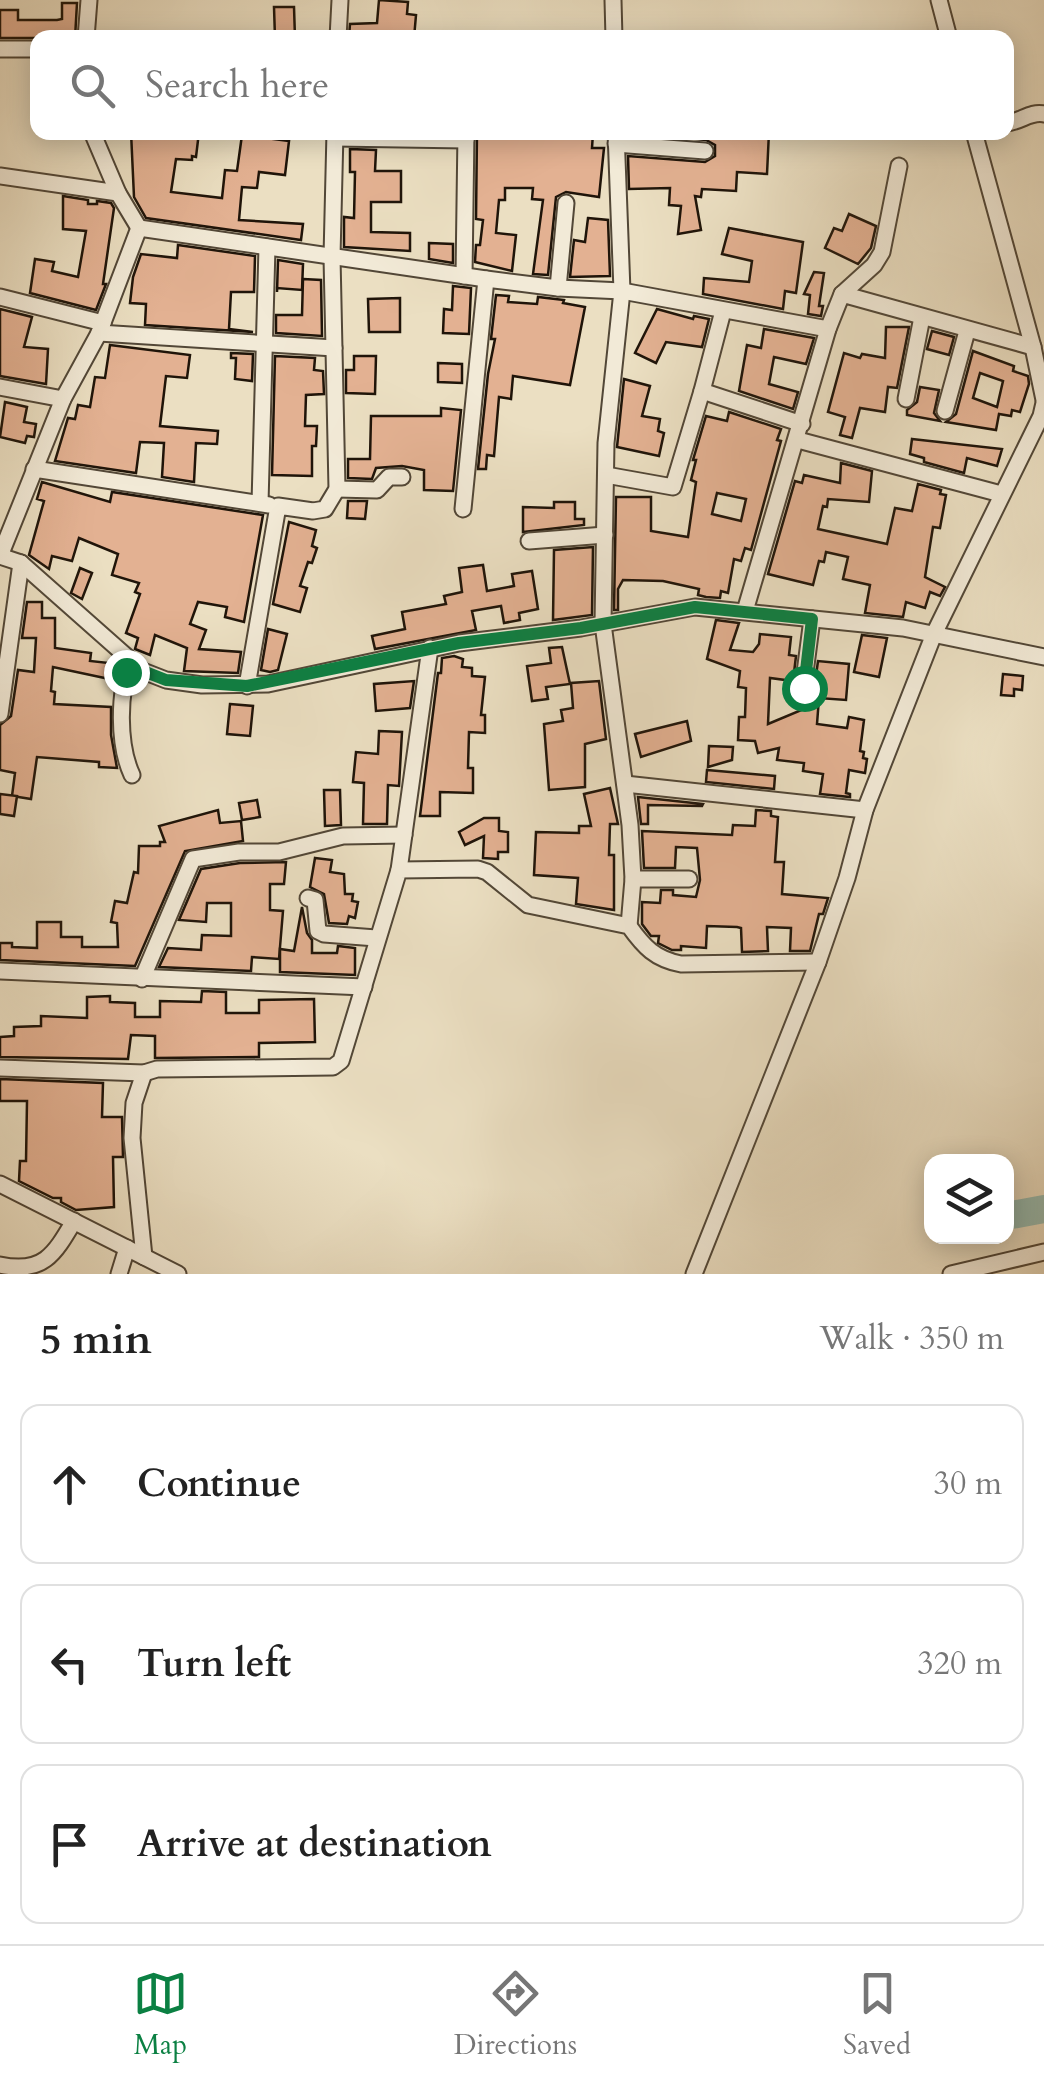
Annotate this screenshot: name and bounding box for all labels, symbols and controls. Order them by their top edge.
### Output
search box [30,30,1014,140]
icon: search [65,58,120,113]
text: Search here [145,59,329,111]
route end [104,650,150,696]
route start [782,666,828,712]
map controls [924,1154,1014,1244]
button: layers [924,1154,1014,1244]
text: 5 min [40,1311,152,1368]
text: Walk · 350 m [819,1317,1004,1361]
icon: ahead [42,1457,97,1512]
text: Continue [137,1458,301,1510]
text: 30 m [934,1462,1002,1506]
icon: left [42,1637,97,1692]
text: Turn left [137,1638,291,1690]
text: 320 m [917,1642,1002,1686]
icon: arrive [42,1817,97,1872]
text: Arrive at destination [137,1818,492,1870]
tab: Map [133,1966,188,2064]
tab: Directions [454,1966,577,2064]
tab: Saved [843,1966,911,2064]

